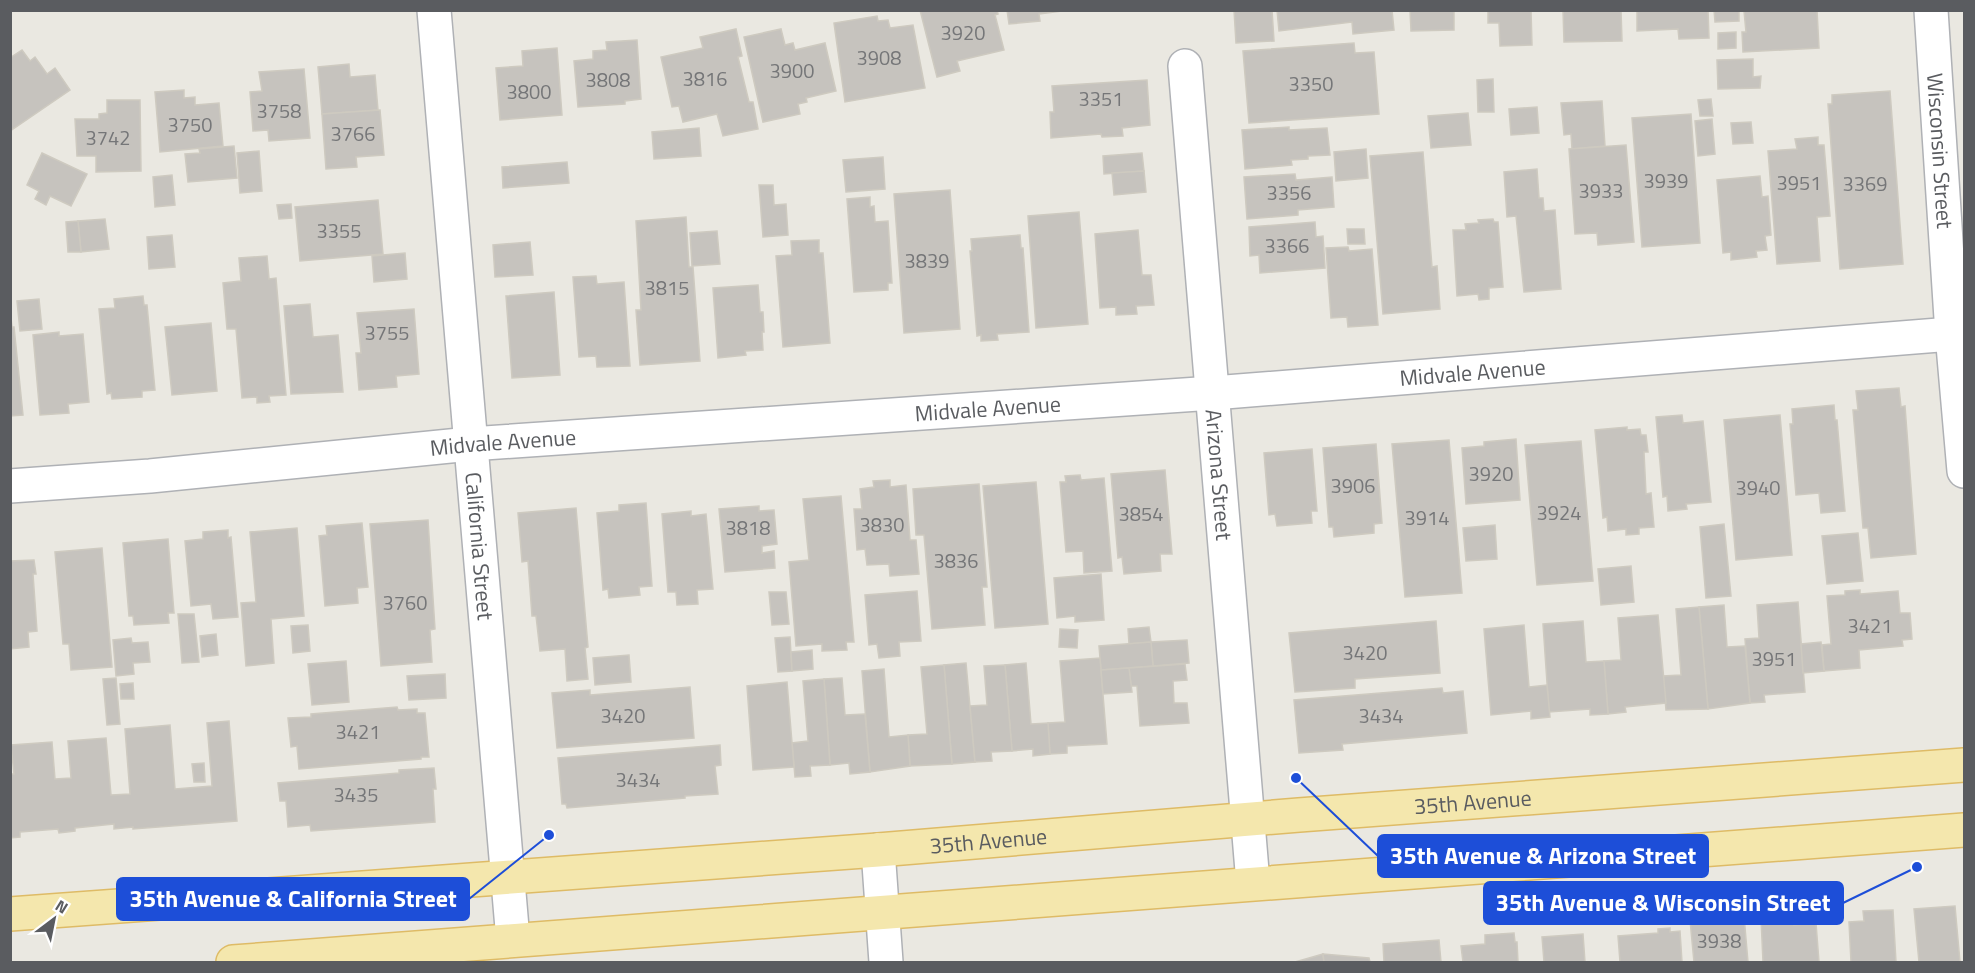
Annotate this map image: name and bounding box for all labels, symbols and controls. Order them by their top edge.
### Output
house number: 3920 [941,17,985,48]
house number: 3908 [857,42,901,73]
house number: 3900 [770,55,814,86]
house number: 3816 [683,63,727,94]
house number: 3808 [586,64,630,95]
house number: 3350 [1289,68,1333,99]
street label: Wisconsin Street [1918,72,1962,230]
house number: 3800 [507,76,551,107]
house number: 3351 [1079,83,1123,114]
house number: 3758 [257,95,301,126]
house number: 3750 [168,109,212,140]
house number: 3766 [331,118,375,149]
house number: 3742 [86,122,130,153]
house number: 3939 [1644,165,1688,196]
house number: 3951 [1777,167,1821,198]
house number: 3369 [1843,168,1887,199]
house number: 3933 [1579,175,1623,206]
house number: 3356 [1267,177,1311,208]
house number: 3355 [317,215,361,246]
house number: 3366 [1265,230,1309,261]
house number: 3839 [905,245,949,276]
house number: 3815 [645,272,689,303]
house number: 3755 [365,317,409,348]
street label: Midvale Avenue [1398,349,1547,395]
street label: Midvale Avenue [914,386,1062,430]
street label: Arizona Street [1197,408,1241,542]
street label: Midvale Avenue [428,420,577,465]
house number: 3920 [1469,458,1513,489]
house number: 3906 [1331,470,1375,501]
street label: California Street [456,471,503,622]
house number: 3940 [1736,472,1780,503]
house number: 3924 [1537,497,1581,528]
house number: 3854 [1119,498,1163,529]
house number: 3914 [1405,502,1449,533]
house number: 3830 [860,509,904,540]
house number: 3818 [726,512,770,543]
house number: 3836 [934,545,978,576]
house number: 3760 [383,587,427,618]
house number: 3421 [1848,610,1892,641]
house number: 3420 [1343,637,1387,668]
house number: 3951 [1752,643,1796,674]
house number: 3420 [601,700,645,731]
house number: 3434 [1359,700,1403,731]
house number: 3421 [336,716,380,747]
house number: 3434 [616,764,660,795]
house number: 3435 [334,779,378,810]
street label: 35th Avenue [1413,781,1533,823]
street label: 35th Avenue [928,819,1048,863]
callout: 35th Avenue & Arizona Street [1378,835,1708,877]
text: 35th Avenue & Arizona Street [1390,837,1696,873]
callout: 35th Avenue & California Street [117,878,469,920]
text: 35th Avenue & California Street [129,880,457,916]
callout: 35th Avenue & Wisconsin Street [1484,882,1843,924]
text: 35th Avenue & Wisconsin Street [1496,884,1831,920]
north arrow [24,889,84,949]
text: N [51,893,73,919]
house number: 3938 [1697,925,1741,956]

